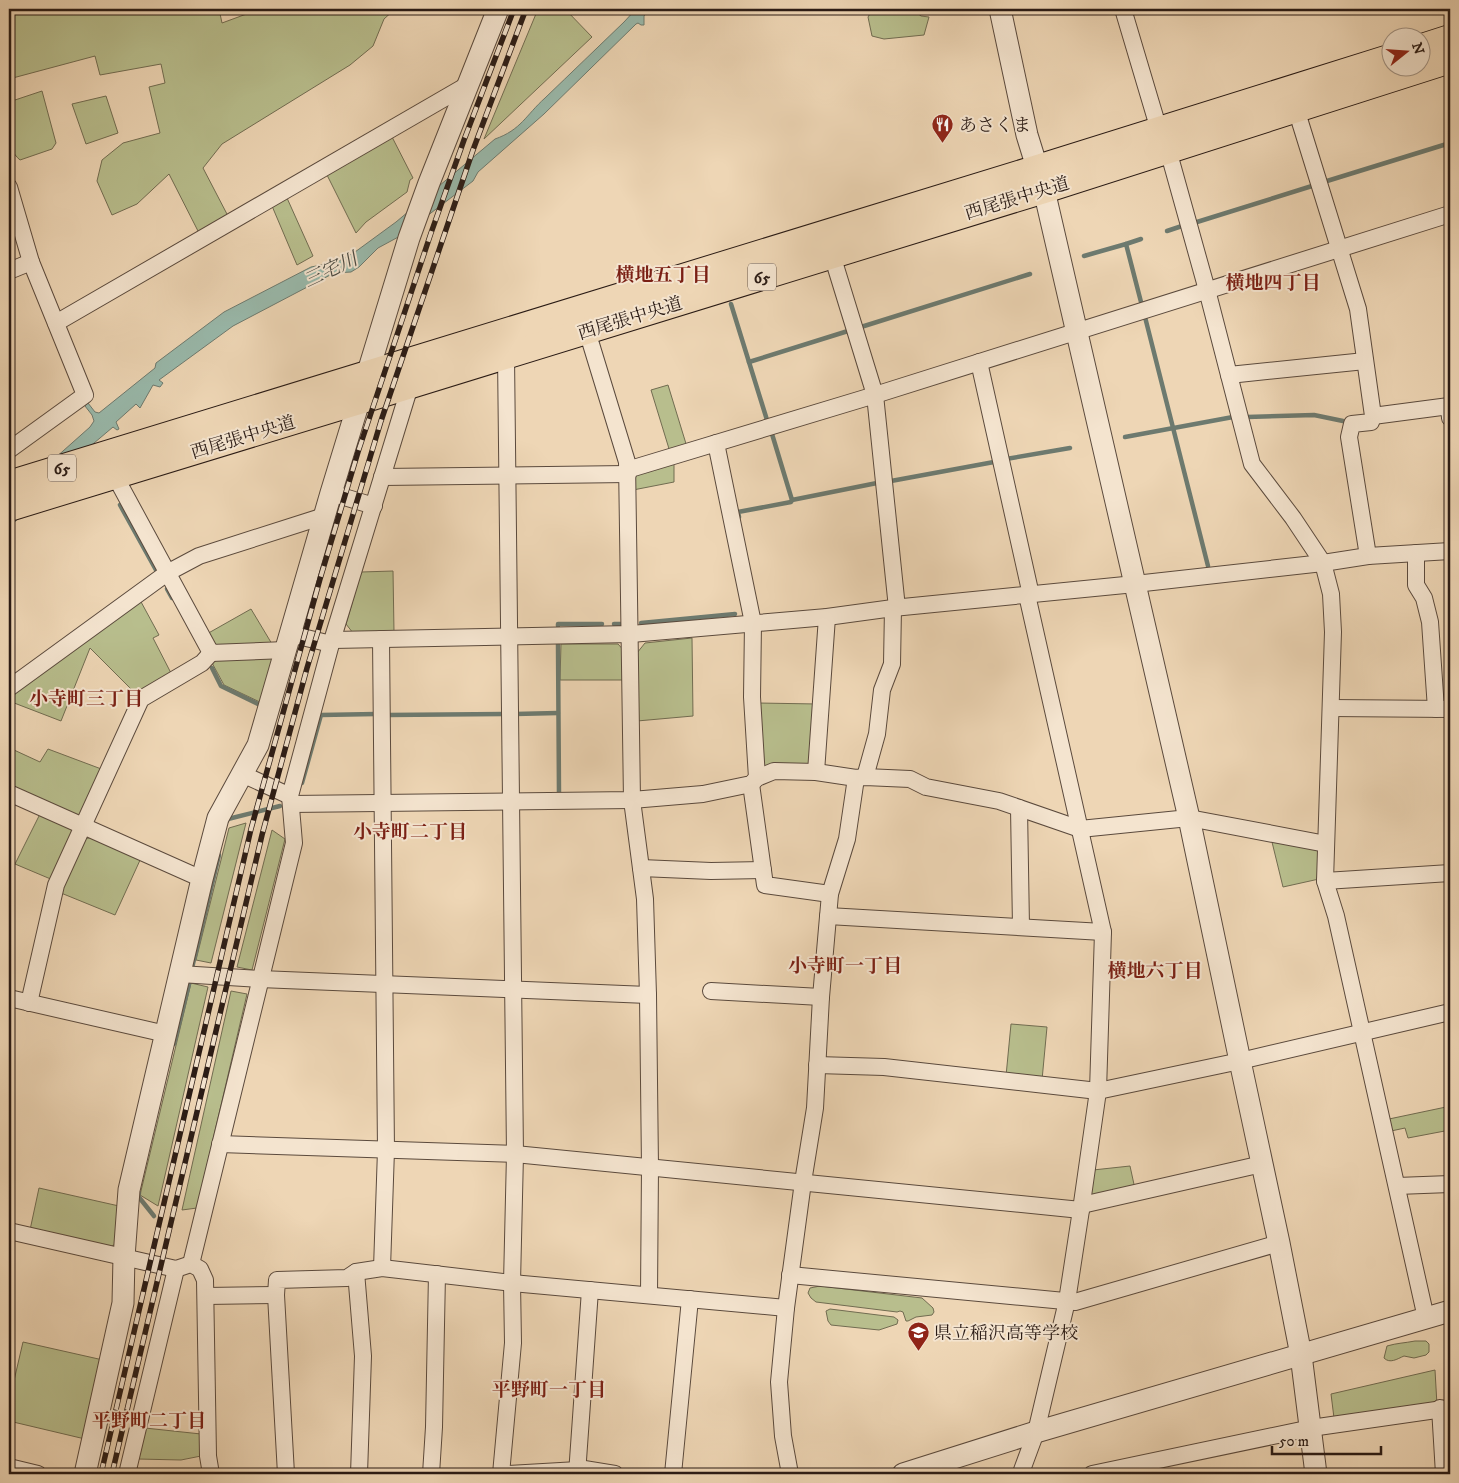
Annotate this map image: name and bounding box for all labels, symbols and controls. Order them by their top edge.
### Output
north arrow [1382,28,1432,78]
text: N [1407,40,1428,57]
restaurant icon: あさくま [931,113,955,144]
place label: あさくま [959,115,1031,137]
street label: 西尾張中央道 [962,173,1072,225]
water label: 三宅川 [300,247,363,293]
district label: 横地五丁目 [615,264,711,287]
road number: 65 [748,264,776,290]
district label: 横地四丁目 [1225,272,1321,295]
street label: 西尾張中央道 [575,293,685,345]
street label: 西尾張中央道 [188,412,298,464]
road number: 65 [48,454,76,482]
district label: 小寺町三丁目 [29,688,143,711]
district label: 小寺町二丁目 [353,821,467,844]
district label: 小寺町一丁目 [788,955,902,978]
district label: 横地六丁目 [1107,960,1203,983]
school or university icon: 県立稲沢高等学校 [906,1321,930,1352]
place label: 県立稲沢高等学校 [934,1323,1078,1345]
district label: 平野町一丁目 [492,1379,606,1402]
district label: 平野町二丁目 [92,1410,206,1433]
scale bar [1272,1423,1380,1455]
text: 50 m [1279,1432,1309,1451]

